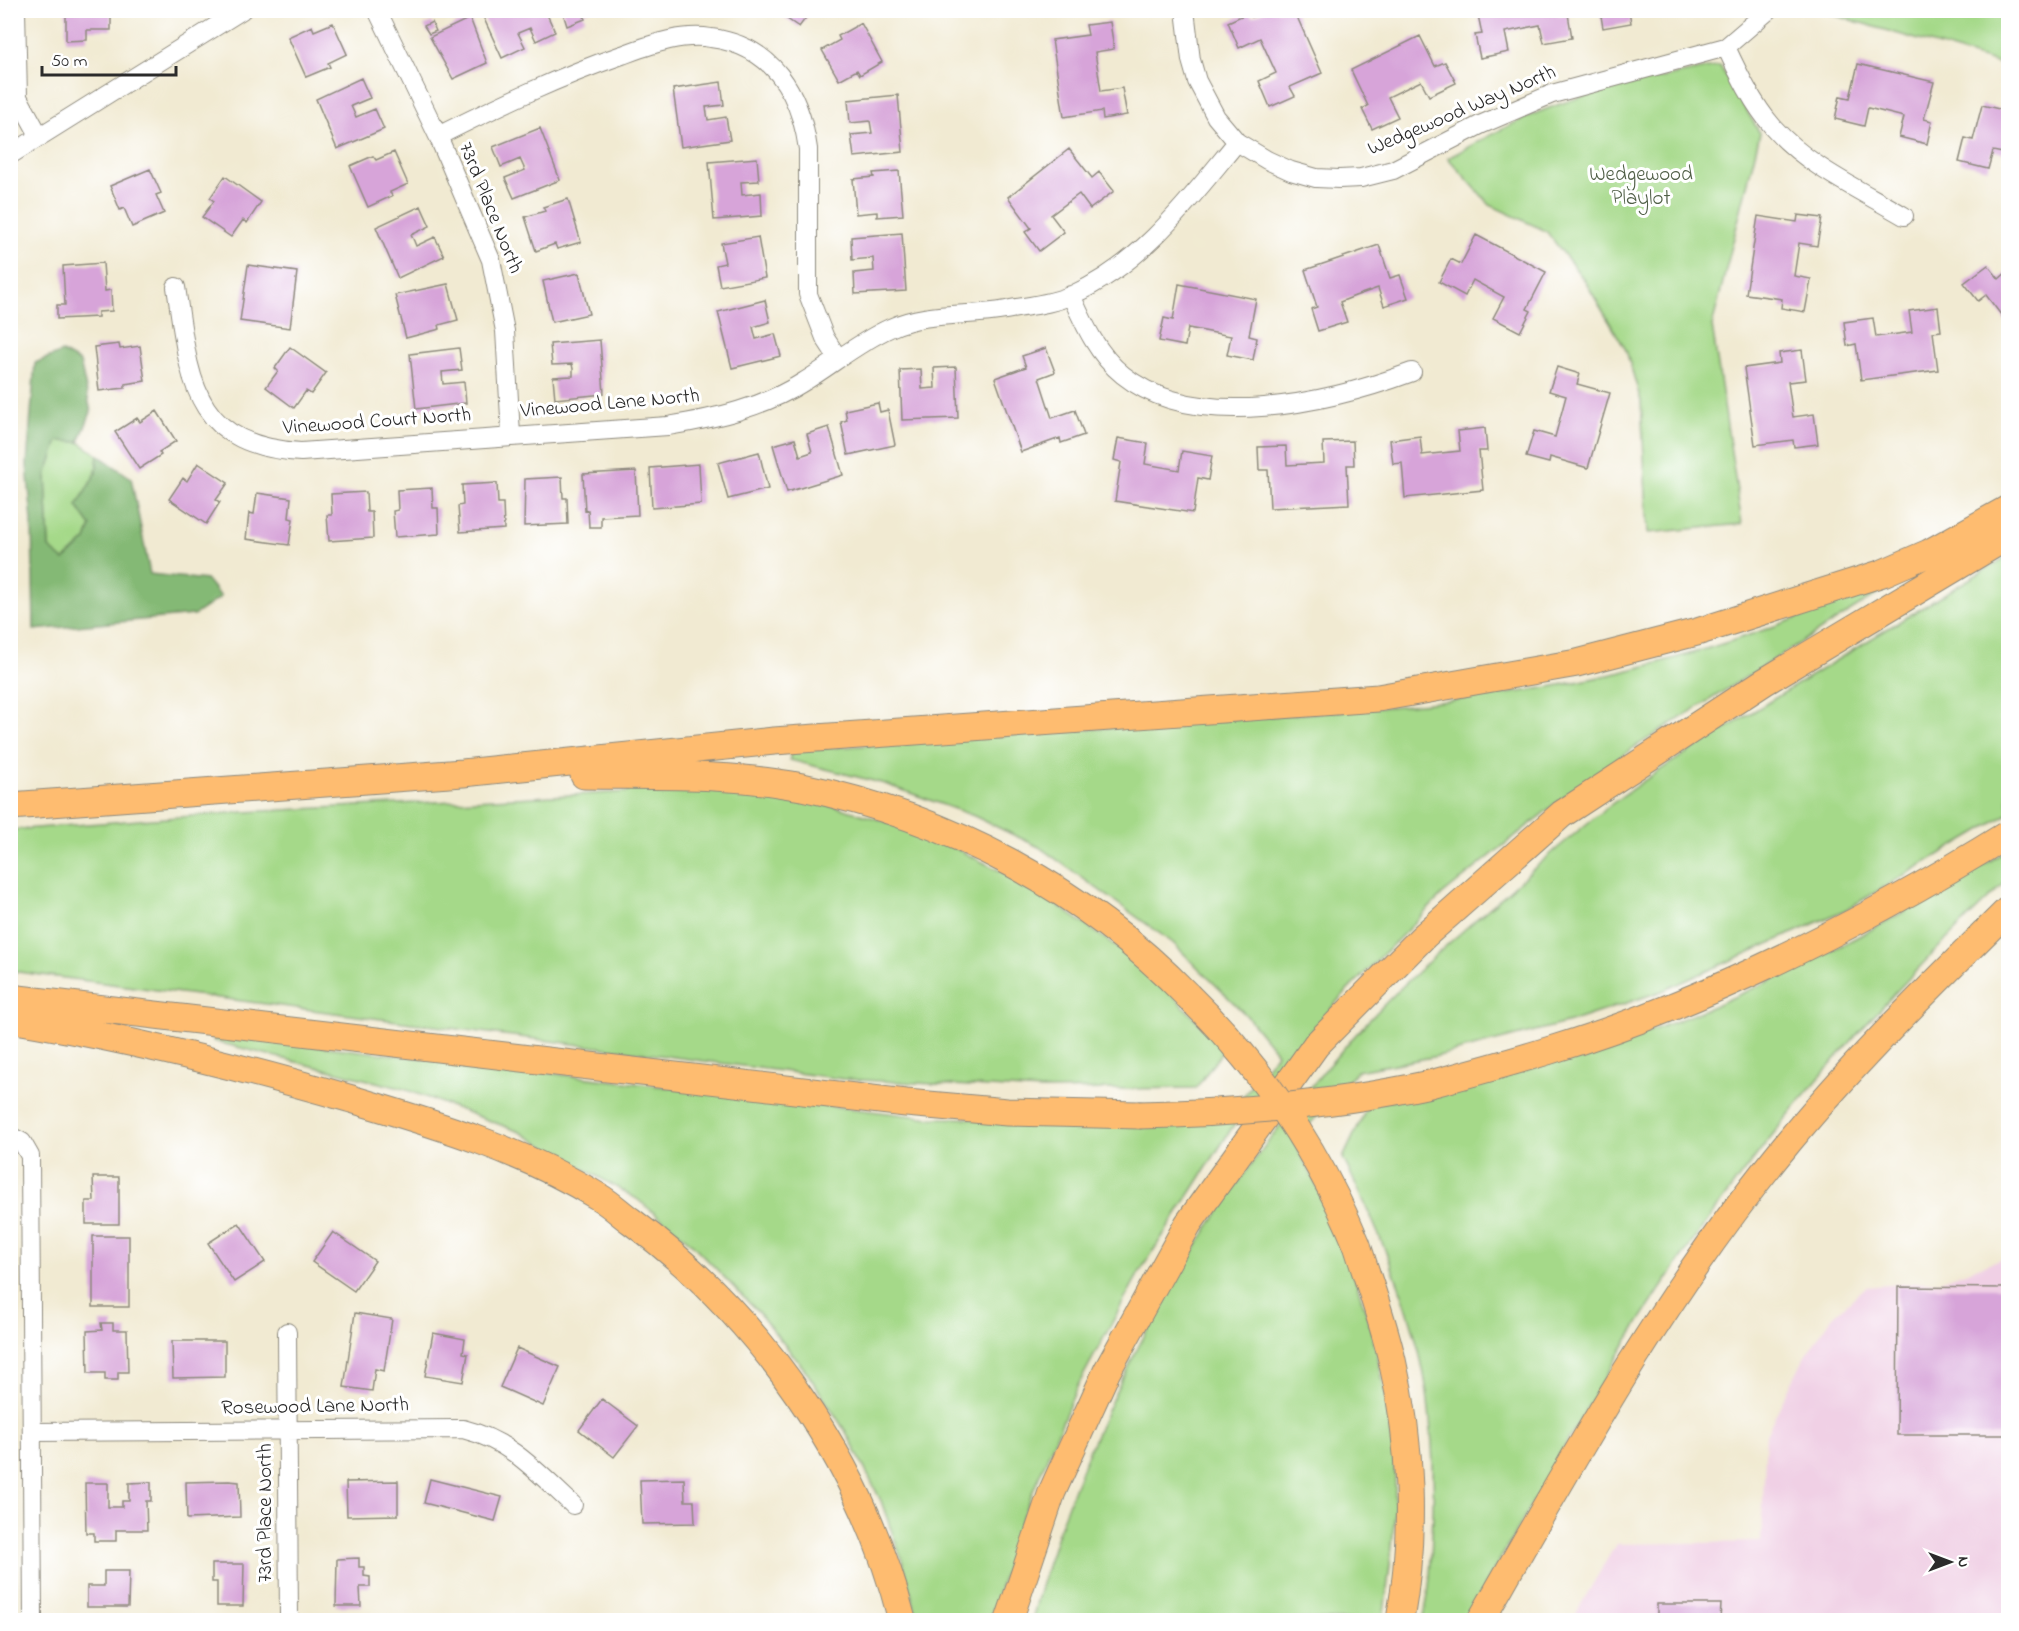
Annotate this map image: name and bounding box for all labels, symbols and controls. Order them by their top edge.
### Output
scale bar [42,39,176,77]
text: 50 m [51,49,88,75]
street label: Wedgewood Way North [1363,58,1562,166]
street label: 73rd Place North [450,138,530,278]
park label: Wedgewood Playlot [1589,160,1693,216]
street label: Vinewood Lane North [518,381,701,427]
street label: Vinewood Court North [281,400,472,444]
street label: Rosewood Lane North [221,1390,409,1424]
street label: 73rd Place North [251,1443,281,1583]
north arrow [1920,1532,1980,1592]
text: N [1951,1557,1975,1568]

